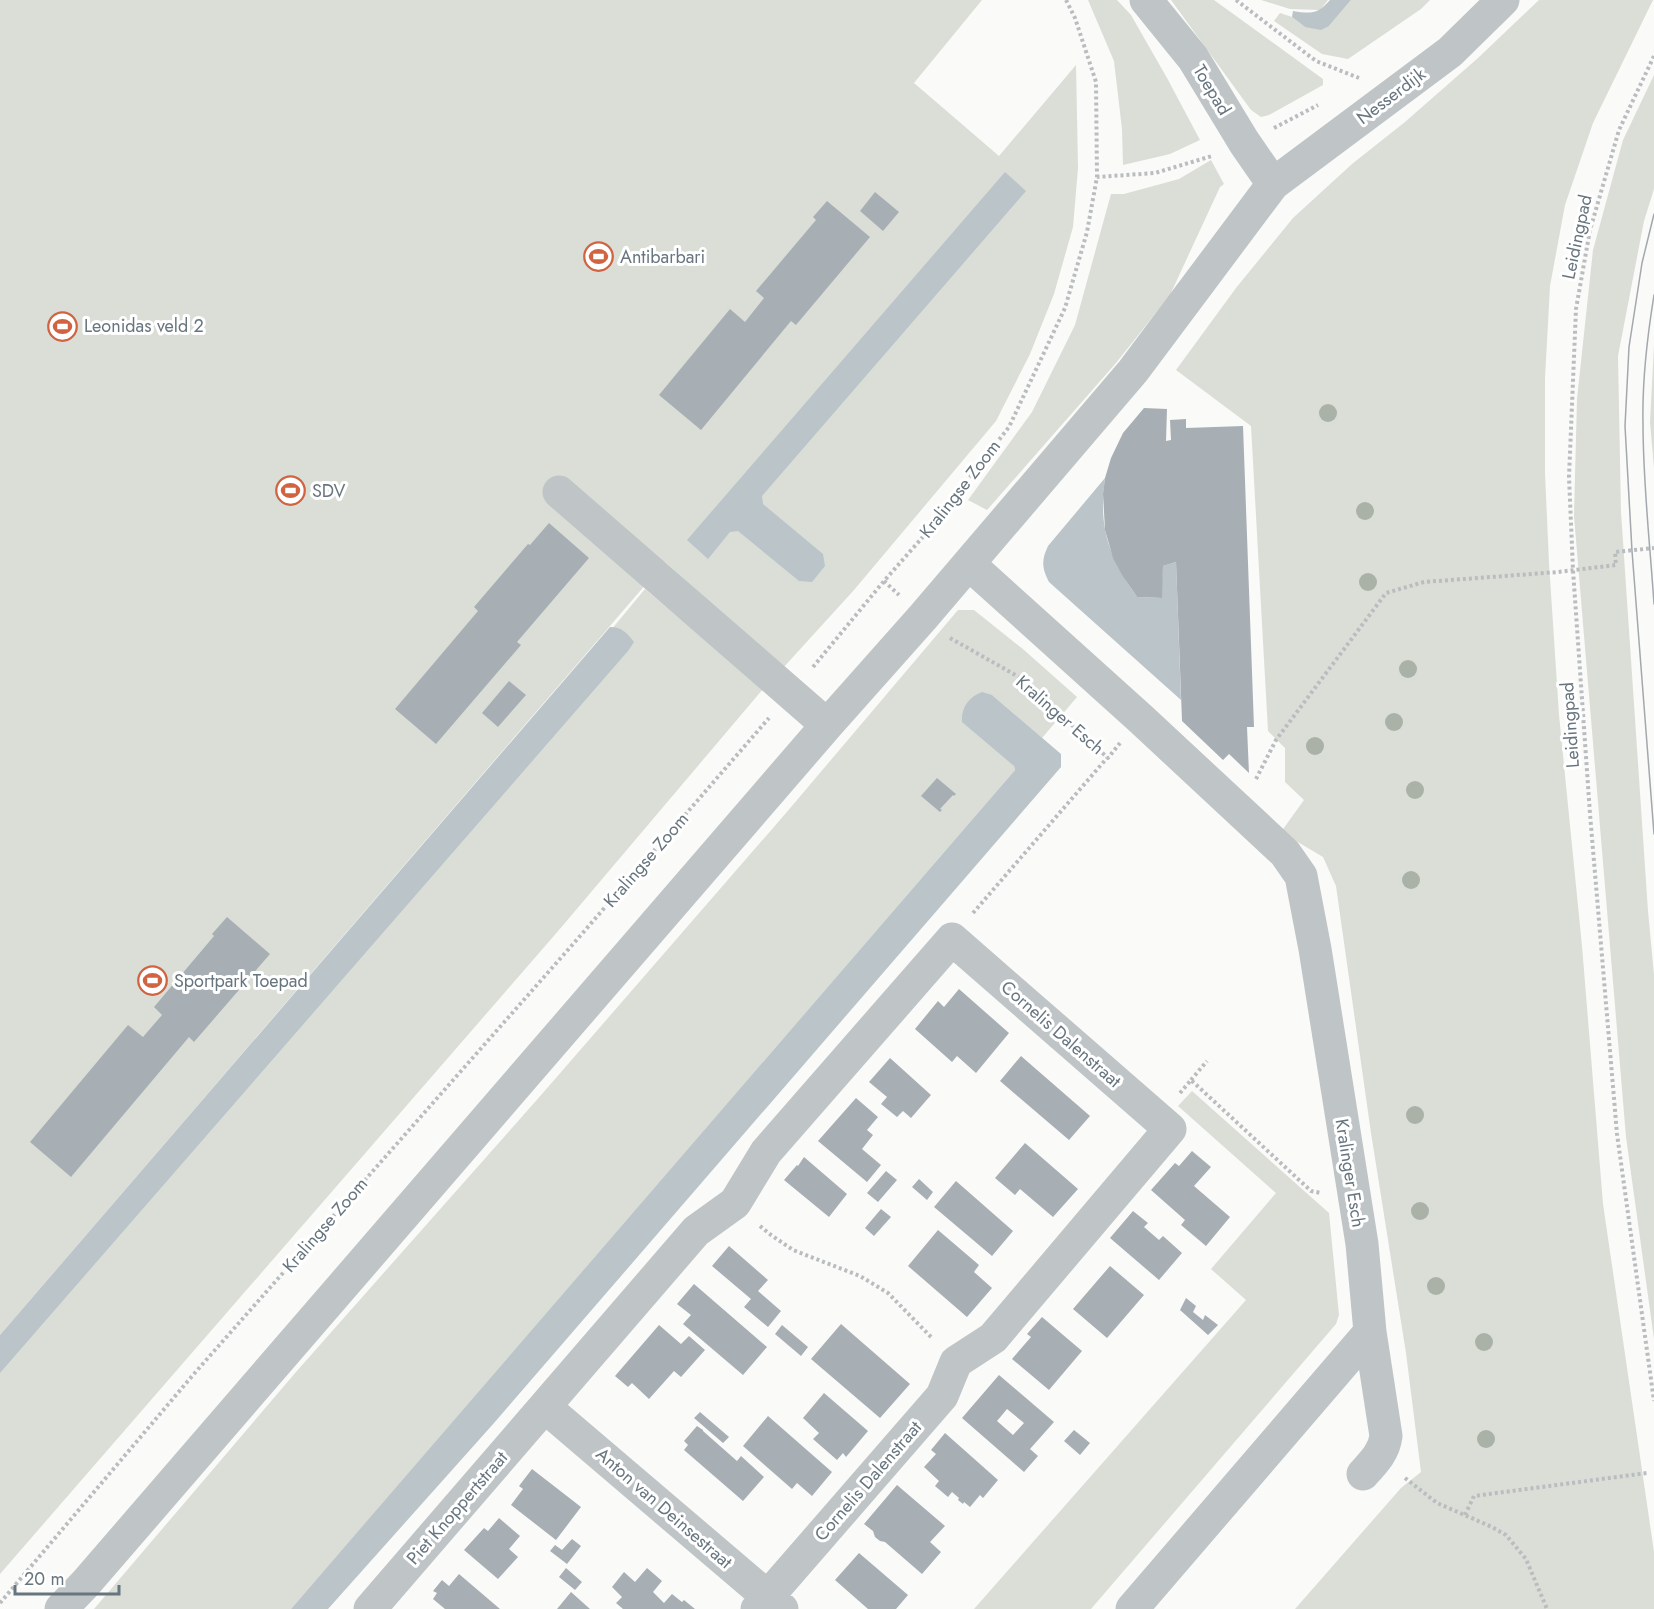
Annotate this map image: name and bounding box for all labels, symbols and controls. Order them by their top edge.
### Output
street label: Toepad [1187,60,1237,120]
street label: Nesserdijk [1351,61,1431,131]
street label: Leidingpad [1555,192,1599,282]
sports icon: Antibarbari [583,241,615,273]
place label: Antibarbari [620,244,705,270]
sports icon: Leonidas veld 2 [47,310,79,342]
place label: Leonidas veld 2 [84,313,204,339]
street label: Kralingse Zoom [913,434,1007,544]
sports icon: SDV [275,475,307,507]
place label: SDV [312,478,346,504]
street label: Kralinger Esch [1010,669,1110,761]
street label: Leidingpad [1554,681,1586,769]
street label: Kralingse Zoom [597,807,695,913]
sports icon: Sportpark Toepad [137,965,169,997]
place label: Sportpark Toepad [174,968,308,994]
street label: Cornelis Dalenstraat [995,974,1127,1094]
street label: Kralinger Esch [1329,1117,1371,1229]
street label: Kralingse Zoom [276,1172,374,1278]
street label: Cornelis Dalenstraat [808,1415,928,1547]
street label: Anton van Deinsestraat [590,1441,738,1575]
street label: Piet Knoppertstraat [400,1445,514,1570]
scale bar [15,1558,118,1596]
text: 20 m [24,1566,64,1592]

